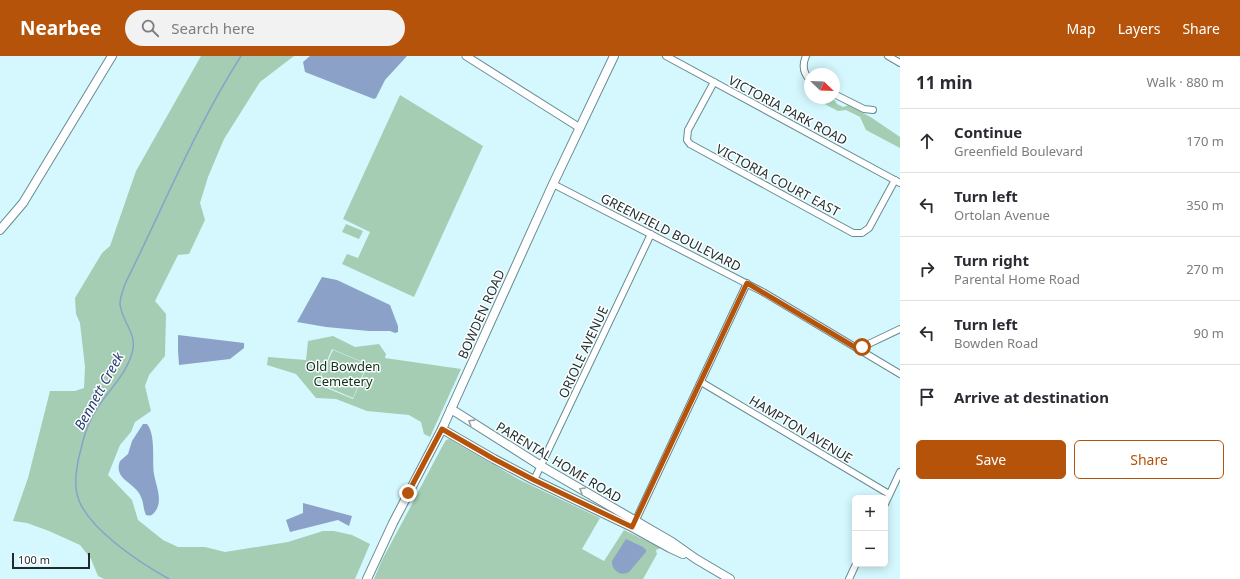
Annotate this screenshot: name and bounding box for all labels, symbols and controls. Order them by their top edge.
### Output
search box [125,10,405,46]
text: Nearbee [20,15,101,41]
icon: search [139,17,161,39]
text: Search here [171,18,255,38]
text: Map [1067,19,1096,38]
text: Layers [1118,19,1160,38]
text: Share [1182,19,1220,38]
north arrow [804,68,840,104]
street label: VICTORIA PARK ROAD [725,71,851,149]
text: 11 min [916,71,973,94]
text: Walk · 880 m [1146,73,1224,91]
text: Continue [954,122,1022,142]
icon: ahead [916,130,938,152]
text: 170 m [1186,132,1224,150]
street label: VICTORIA COURT EAST [713,140,844,221]
text: Greenfield Boulevard [954,142,1083,160]
text: Turn left [954,186,1018,206]
street label: GREENFIELD BOULEVARD [598,189,744,275]
icon: left [916,194,938,216]
text: 350 m [1186,196,1224,214]
text: Ortolan Avenue [954,206,1050,224]
text: Turn right [954,250,1029,270]
icon: right [916,258,938,280]
text: 270 m [1186,260,1224,278]
street label: BOWDEN ROAD [453,266,509,362]
text: Parental Home Road [954,270,1080,288]
street label: ORIOLE AVENUE [554,303,612,401]
text: Turn left [954,314,1018,334]
icon: left [916,322,938,344]
text: 90 m [1194,324,1224,342]
text: Bowden Road [954,334,1038,352]
route start [853,338,871,356]
water label: Bennett Creek [69,348,128,433]
park label: Old Bowden Cemetery [306,357,380,390]
icon: arrive [916,386,938,408]
text: Arrive at destination [954,387,1109,407]
street label: HAMPTON AVENUE [746,391,856,467]
street label: PARENTAL HOME ROAD [493,417,625,507]
one-way arrow [468,419,475,427]
button: Save [916,440,1066,479]
button: Share [1074,440,1224,479]
route end [399,484,417,502]
one-way arrow [579,487,586,494]
map controls [852,495,888,567]
button: + [852,495,888,531]
button: − [852,531,888,567]
scale bar [12,551,90,570]
text: 100 m [18,552,50,567]

